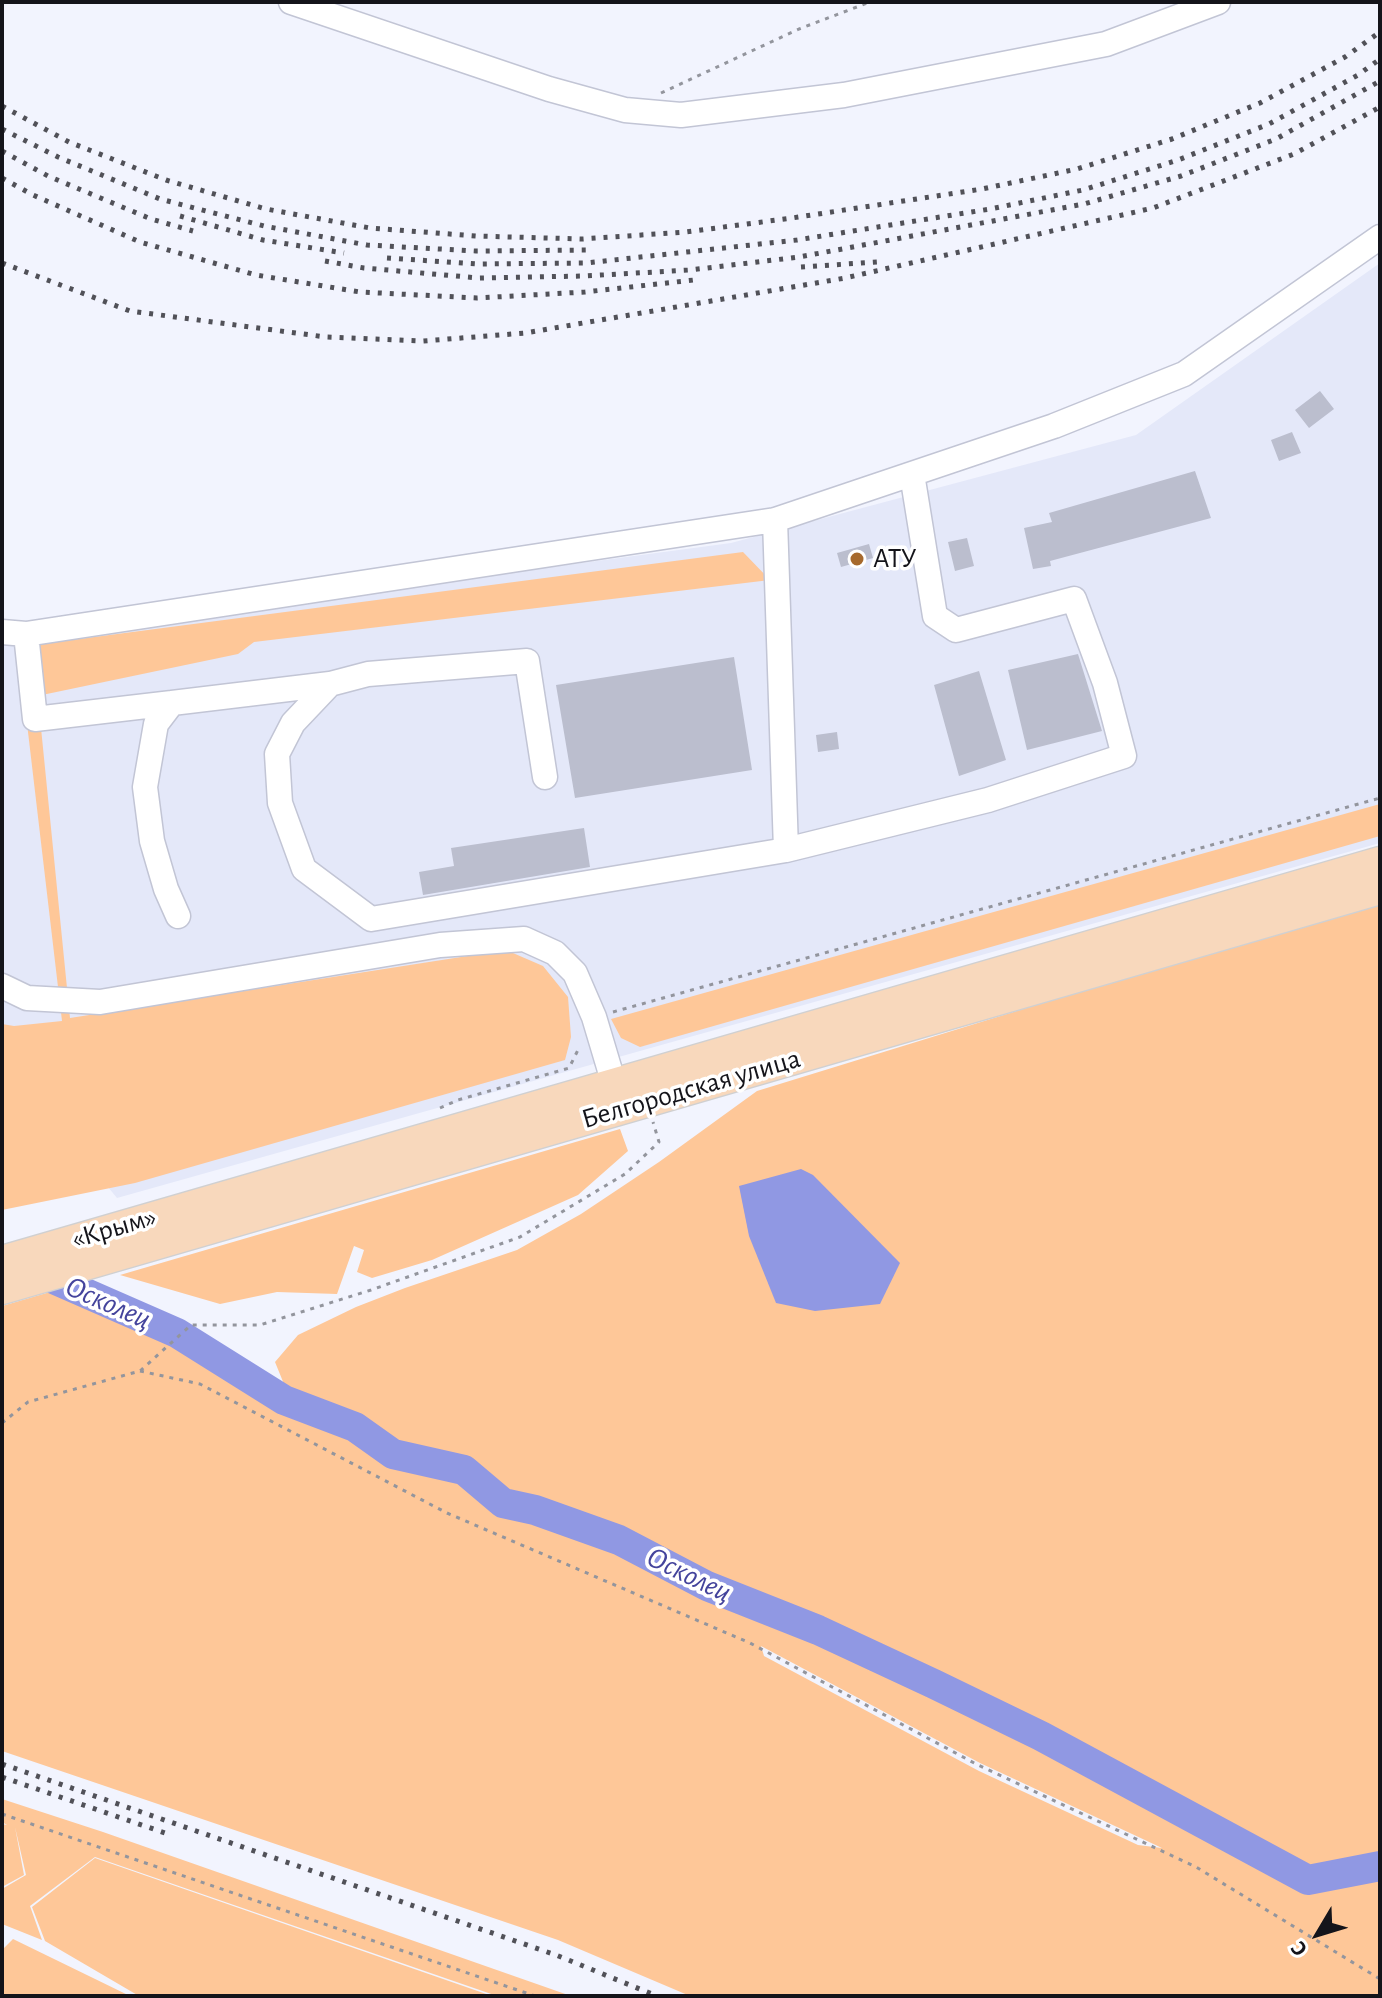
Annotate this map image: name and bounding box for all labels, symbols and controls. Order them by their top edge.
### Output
place label: АТУ [873,542,916,576]
marker: АТУ [848,550,866,568]
street label: Белгородская улица [578,1042,804,1136]
street label: «Крым» [68,1200,160,1256]
water label: Осколец [59,1268,157,1338]
water label: Осколец [641,1539,737,1611]
north arrow [1278,1894,1358,1974]
text: С [1287,1937,1312,1960]

